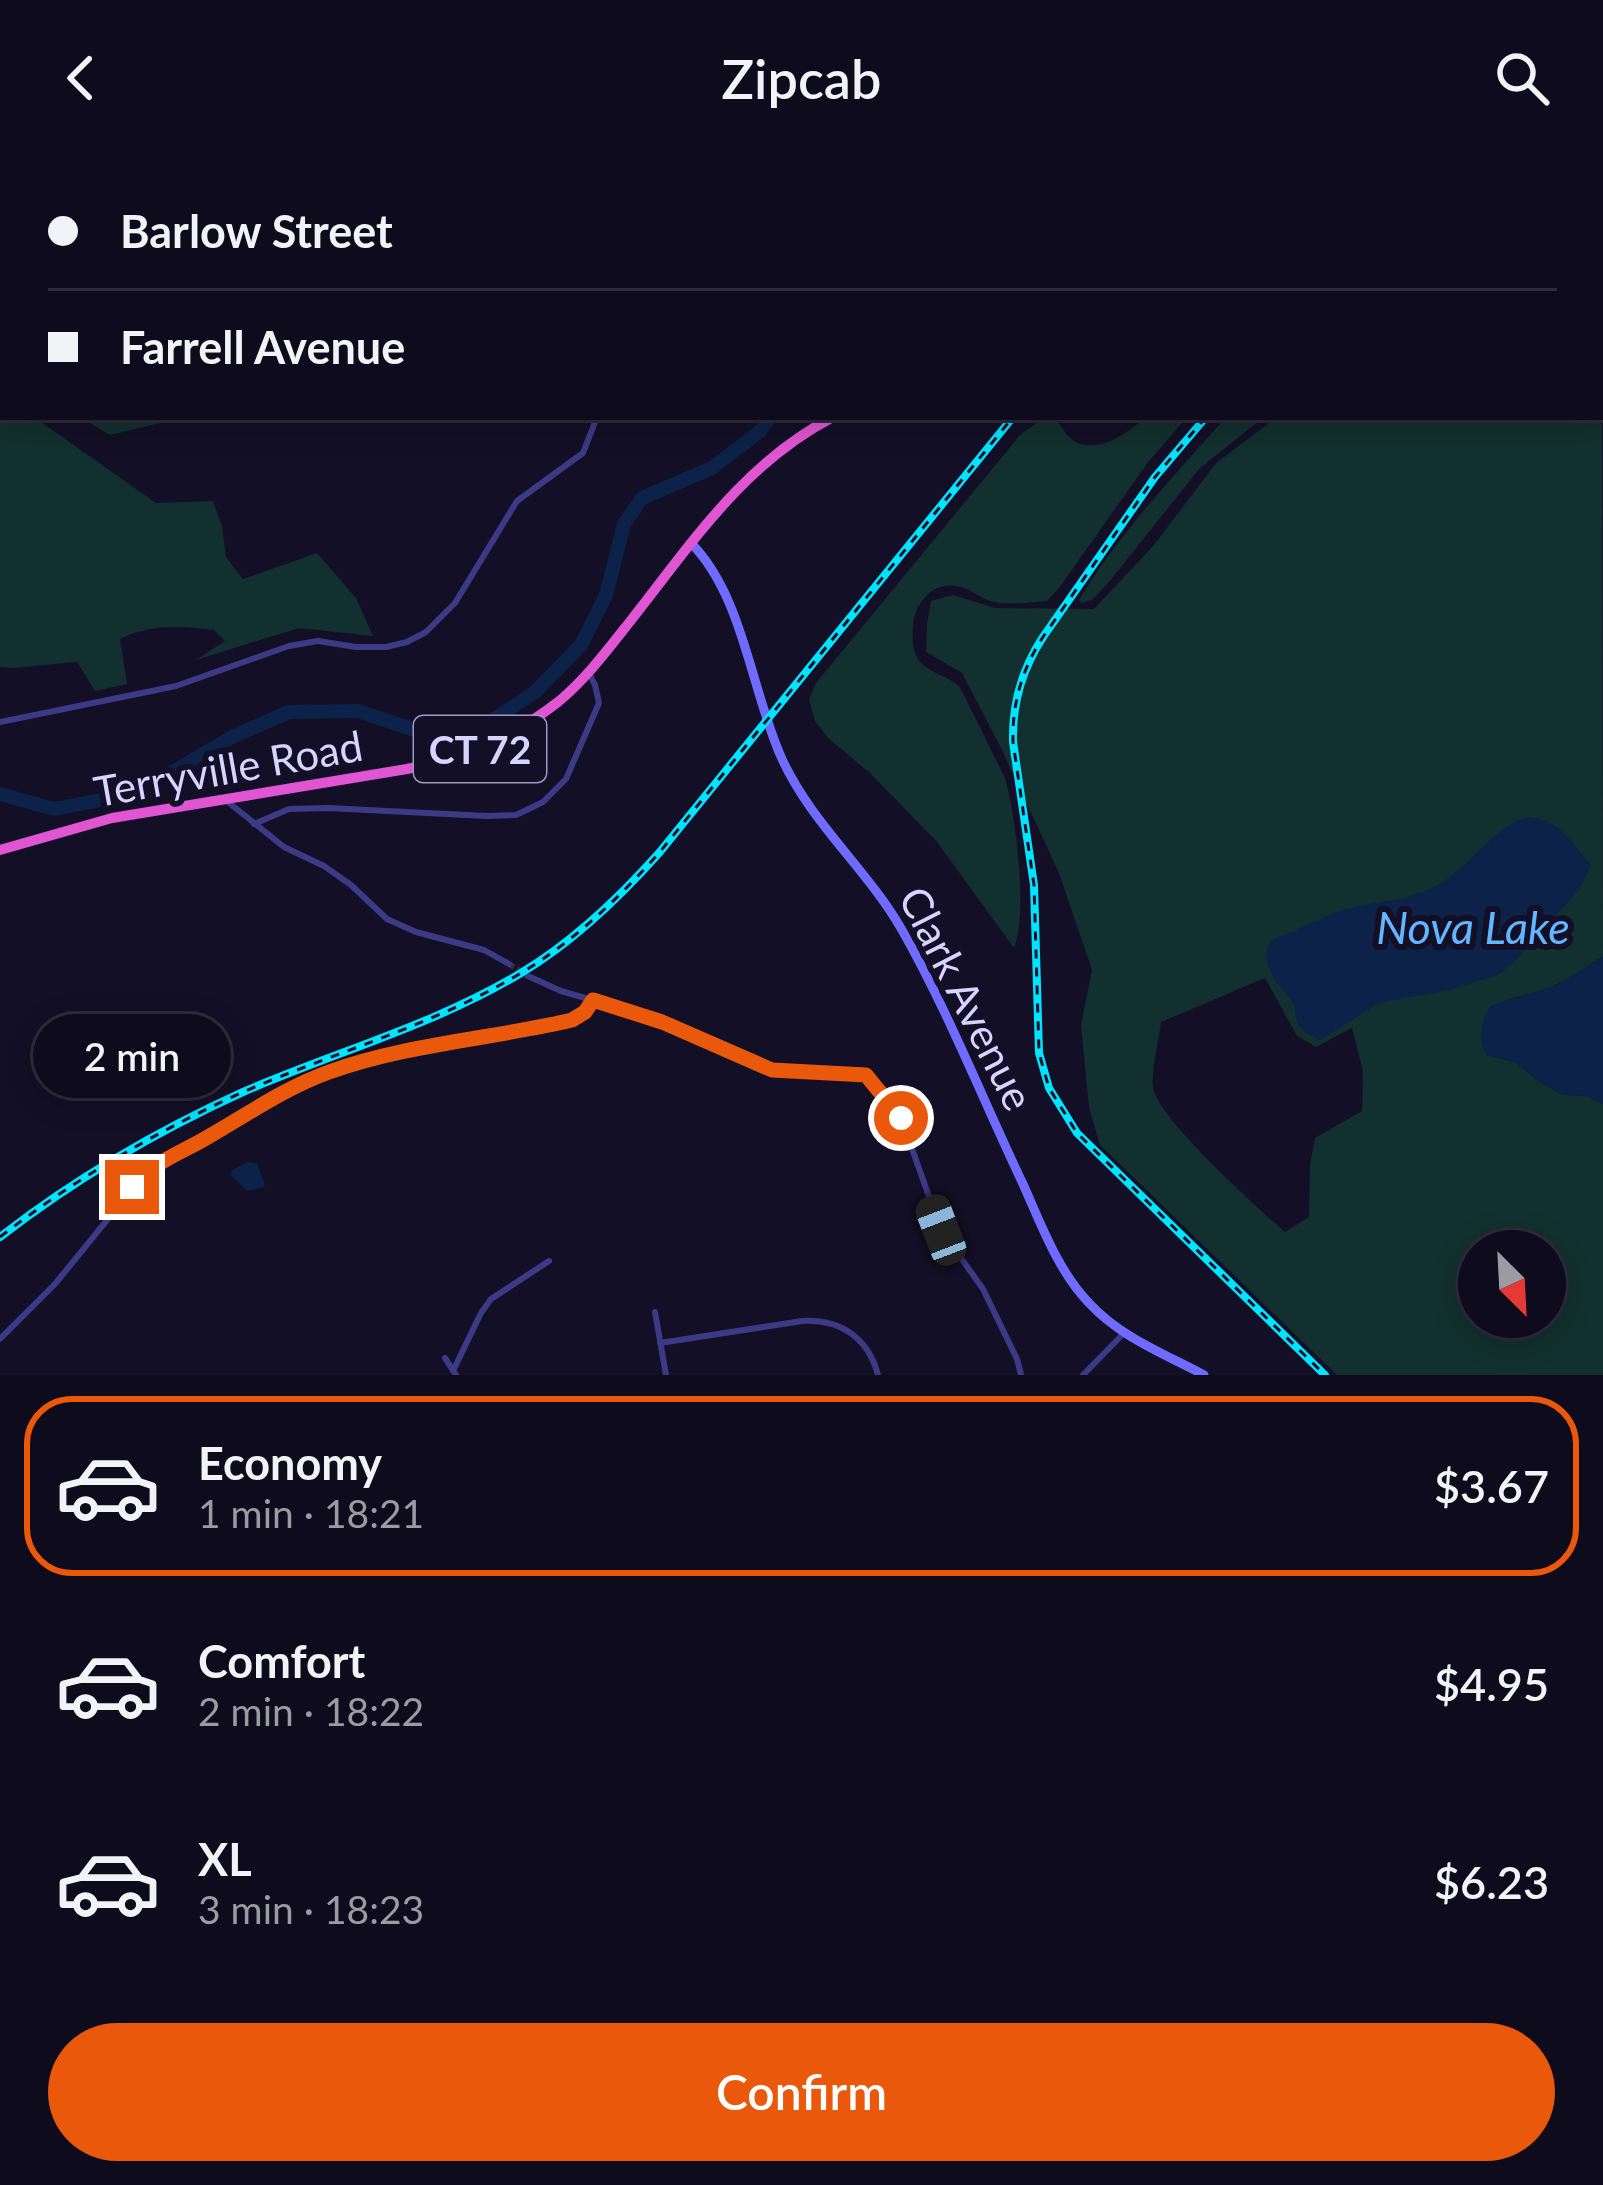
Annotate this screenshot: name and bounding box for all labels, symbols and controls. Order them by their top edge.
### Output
icon: back [48,45,114,111]
icon: search [1489,45,1555,111]
text: Zipcab [722,46,881,111]
text: Barlow Street [120,204,393,258]
text: Farrell Avenue [120,320,405,374]
road number: CT 72 [414,716,546,782]
street label: Terryville Road [90,720,366,816]
street label: Clark Avenue [889,878,1045,1118]
water label: Nova Lake [1376,900,1570,954]
callout: 2 min [33,1013,231,1097]
text: 2 min [84,1033,180,1079]
route start [874,1091,928,1145]
route end [105,1160,159,1214]
car [911,1190,971,1270]
north arrow [1458,1230,1566,1338]
map controls [1458,1230,1566,1338]
icon: car [54,1432,162,1540]
text: Economy [198,1436,382,1490]
text: $3.67 [1434,1459,1549,1513]
text: 1 min · 18:21 [198,1490,424,1536]
icon: car [54,1630,162,1738]
text: Comfort [198,1634,365,1688]
text: $4.95 [1434,1657,1549,1711]
text: 2 min · 18:22 [198,1688,424,1734]
icon: car [54,1828,162,1936]
text: XL [198,1832,252,1886]
text: $6.23 [1434,1855,1549,1909]
text: 3 min · 18:23 [198,1886,424,1932]
button: Confirm [48,2023,1555,2161]

